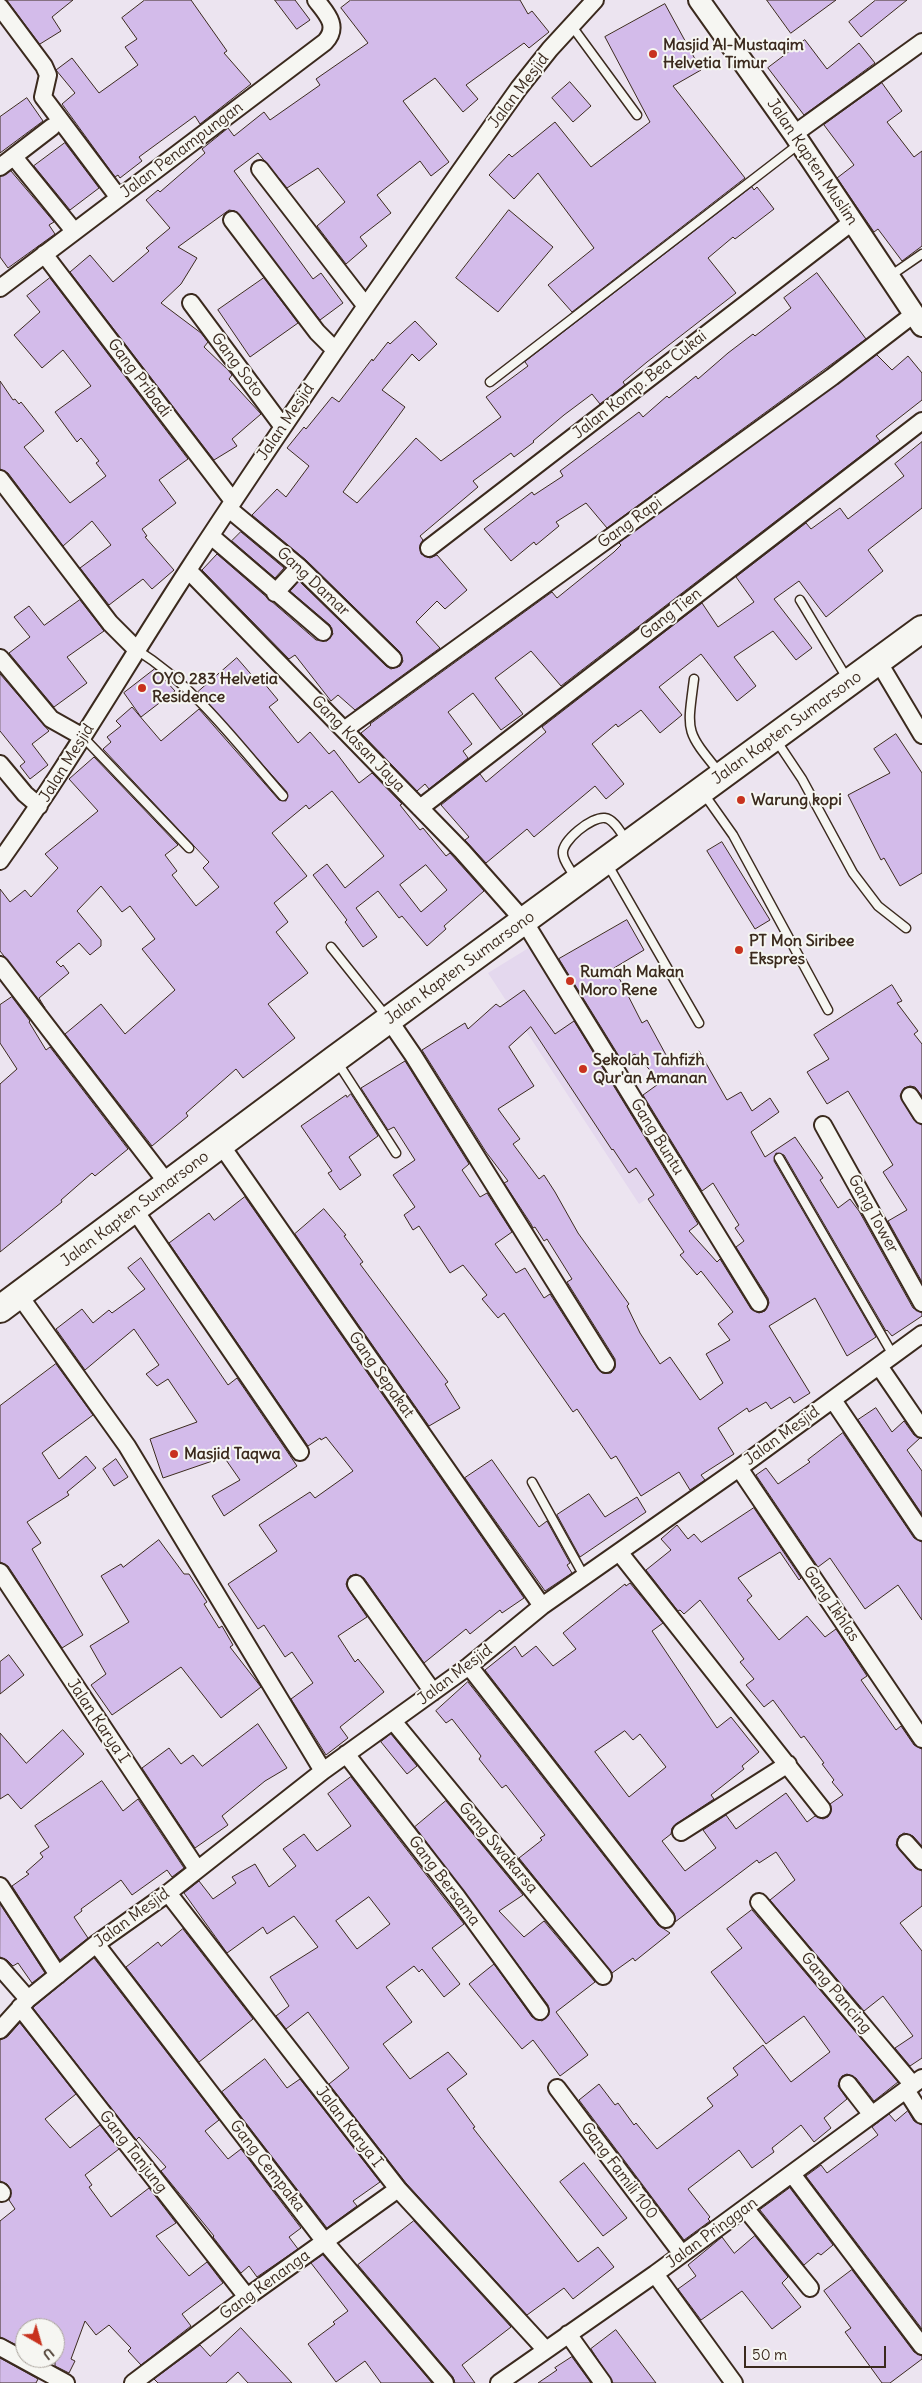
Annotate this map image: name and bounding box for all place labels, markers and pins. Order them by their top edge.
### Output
place label: Masjid Al-Mustaqim Helvetia Timur [663,35,804,73]
marker: Masjid Al-Mustaqim Helvetia Timur [647,48,659,60]
place label: OYO 283 Helvetia Residence [152,669,278,707]
marker: OYO 283 Helvetia Residence [136,682,148,694]
place label: Warung kopi [751,790,842,810]
marker: Warung kopi [735,794,747,806]
place label: PT Mon Siribee Ekspres [749,931,854,969]
marker: PT Mon Siribee Ekspres [733,944,745,956]
place label: Rumah Makan Moro Rene [580,962,684,1000]
marker: Rumah Makan Moro Rene [564,975,576,987]
place label: Sekolah Tahfizh Qur'an Amanan [593,1050,707,1088]
marker: Sekolah Tahfizh Qur'an Amanan [577,1063,589,1075]
place label: Masjid Taqwa [184,1444,281,1464]
marker: Masjid Taqwa [168,1448,180,1460]

